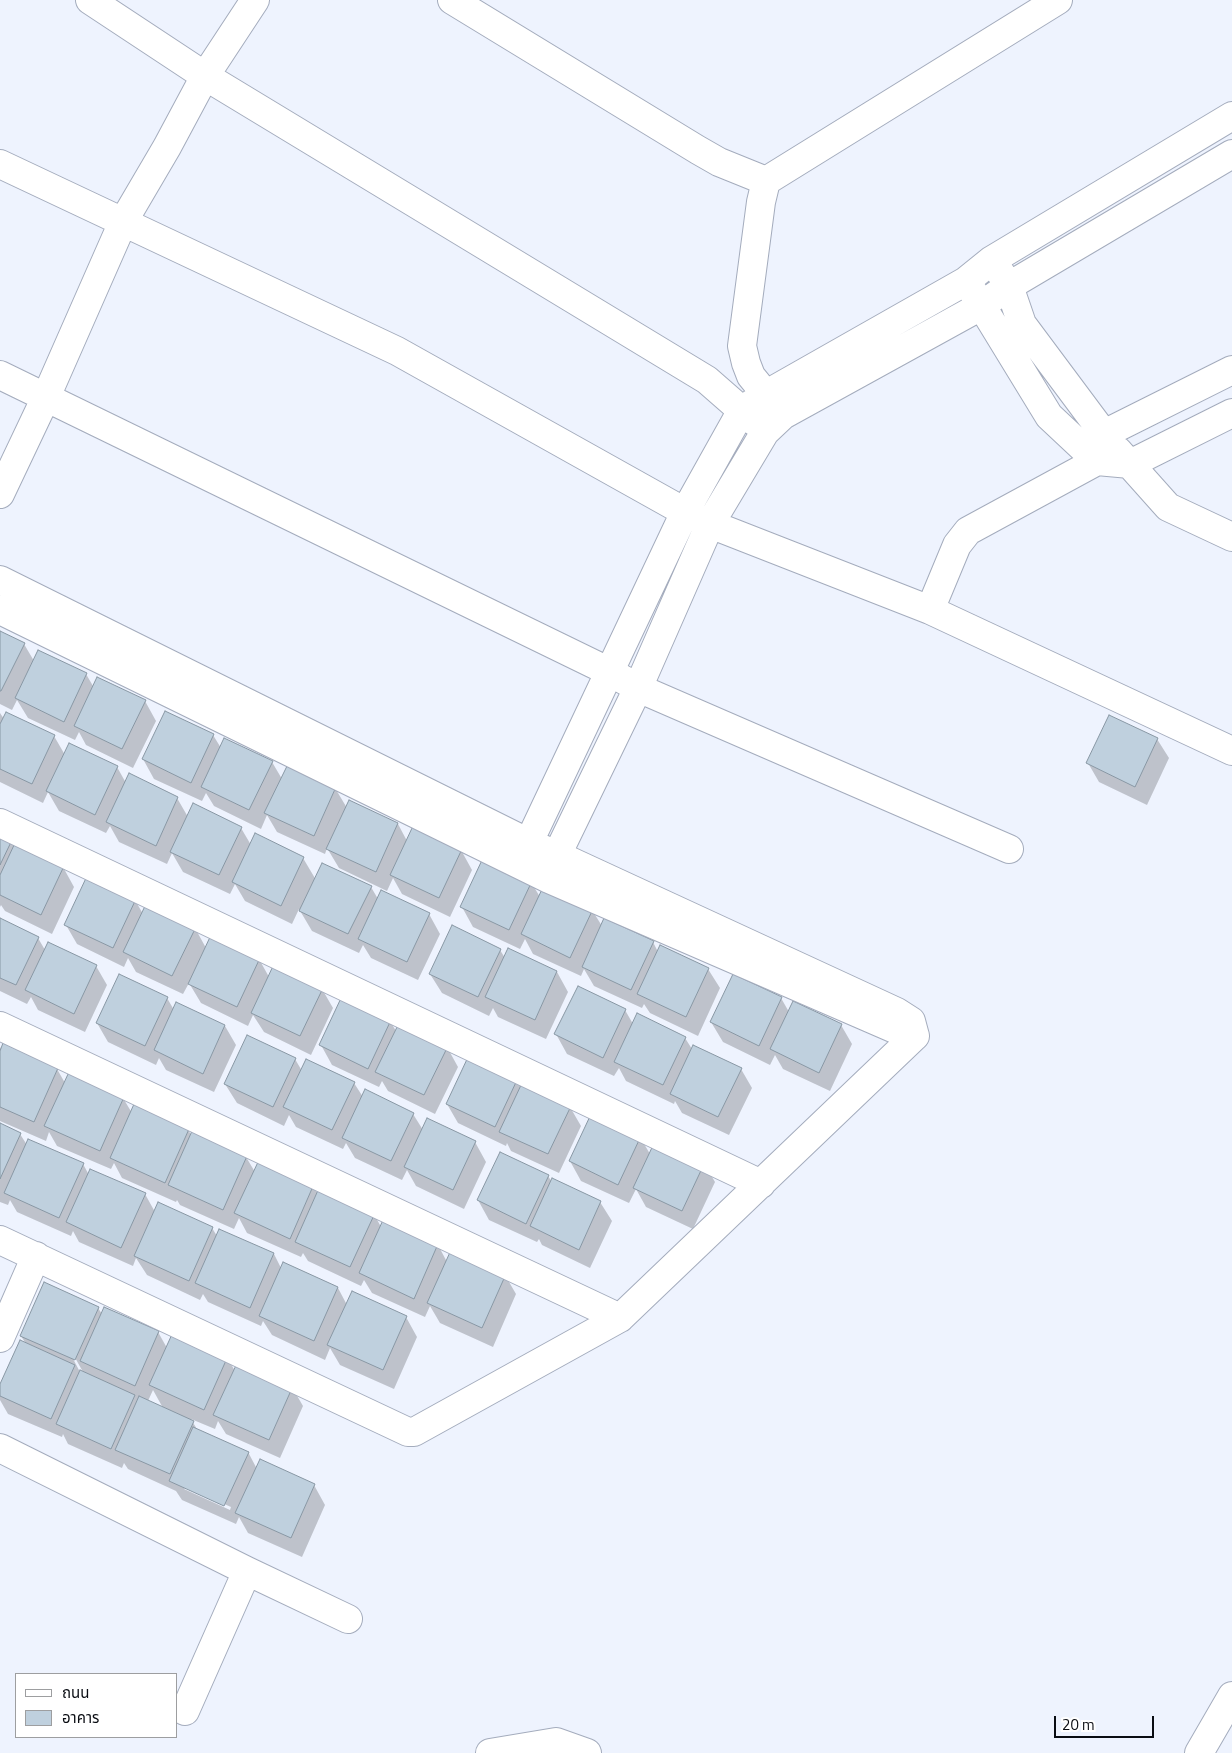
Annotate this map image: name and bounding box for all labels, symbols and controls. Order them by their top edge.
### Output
legend [15,1673,178,1738]
text: ถนน [62,1681,89,1704]
text: อาคาร [62,1706,99,1729]
scale bar [1057,1706,1157,1738]
text: 20 m [1062,1713,1095,1736]

